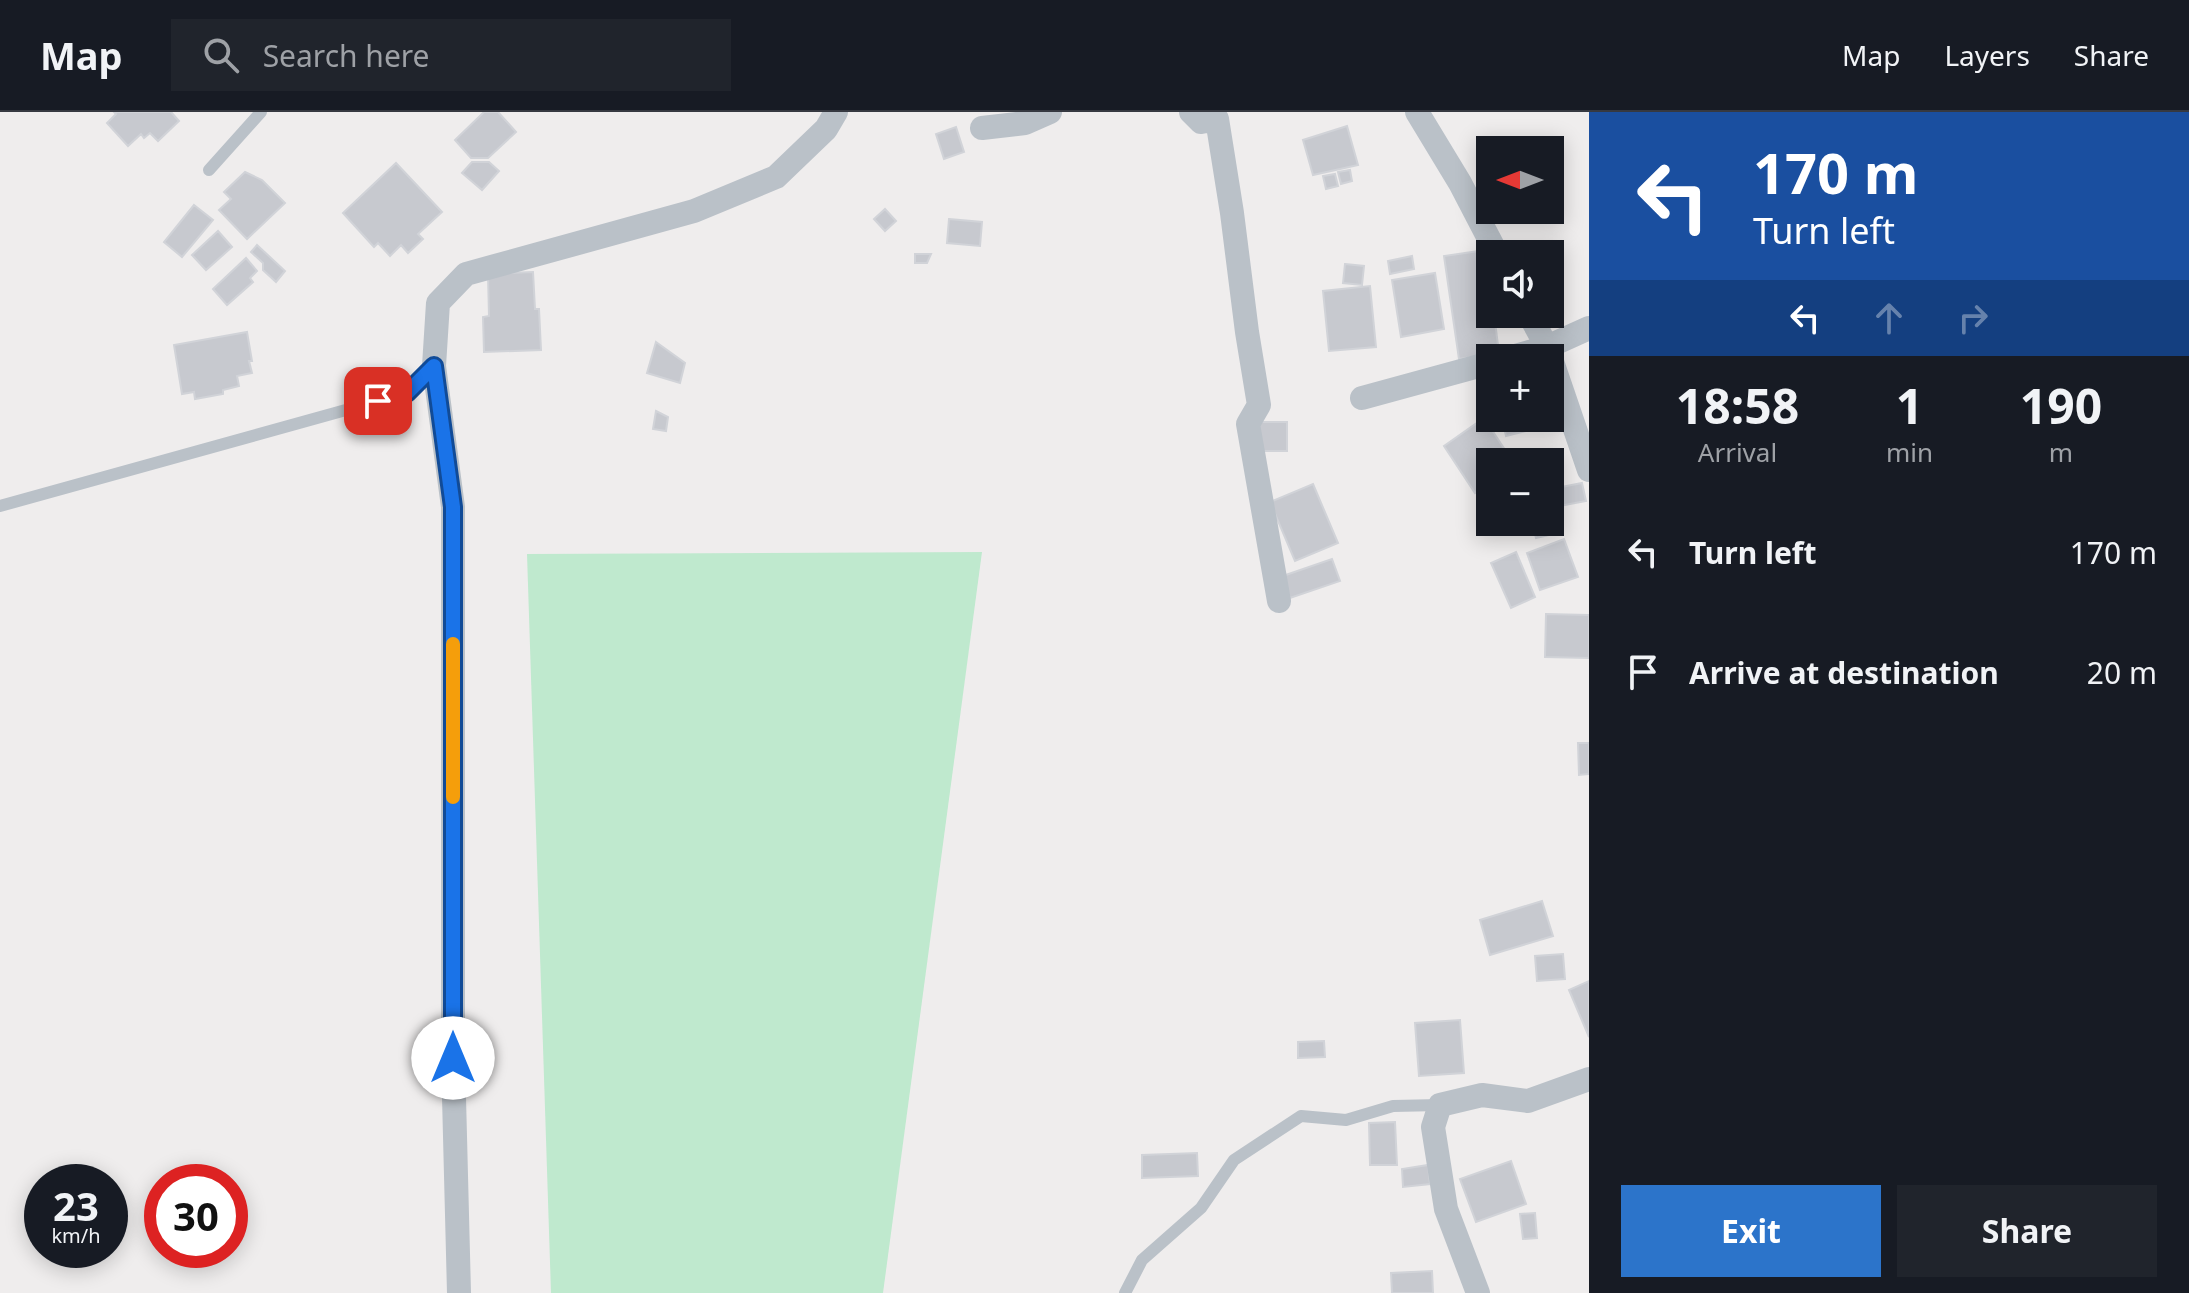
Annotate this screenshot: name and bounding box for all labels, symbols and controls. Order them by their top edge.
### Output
search box [171,19,731,91]
text: Map [40,29,123,81]
icon: search [199,33,243,77]
text: Search here [263,35,430,76]
text: Map [1842,36,1900,74]
text: Layers [1944,36,2030,74]
text: Share [2074,36,2149,74]
text: 170 m [1753,134,1918,210]
north arrow [1476,136,1564,224]
map controls [1476,136,1564,536]
icon: left [1621,144,1725,248]
text: Turn left [1753,206,1895,255]
button: sound [1476,240,1564,328]
icon: left [1783,296,1827,340]
icon: ahead [1867,296,1911,340]
icon: right [1951,296,1995,340]
button: + [1476,344,1564,432]
pin [344,367,412,435]
text: 18:58 [1676,373,1799,438]
text: 1 [1896,373,1923,438]
text: 190 [2020,373,2102,438]
icon: arrive [356,379,400,423]
text: Arrival [1698,434,1777,470]
text: min [1886,434,1933,470]
text: m [2049,434,2073,470]
button: − [1476,448,1564,536]
icon: left [1621,530,1665,574]
text: Turn left [1689,532,1817,573]
text: 170 m [2070,532,2157,573]
icon: arrive [1621,650,1665,694]
text: Arrive at destination [1689,652,1999,693]
text: 20 m [2087,652,2157,693]
position arrow [411,1016,495,1100]
speed limit sign: 30 [144,1164,248,1268]
text: 23 [53,1178,99,1233]
button: Exit [1621,1185,1881,1277]
button: Share [1897,1185,2157,1277]
text: km/h [51,1222,101,1249]

